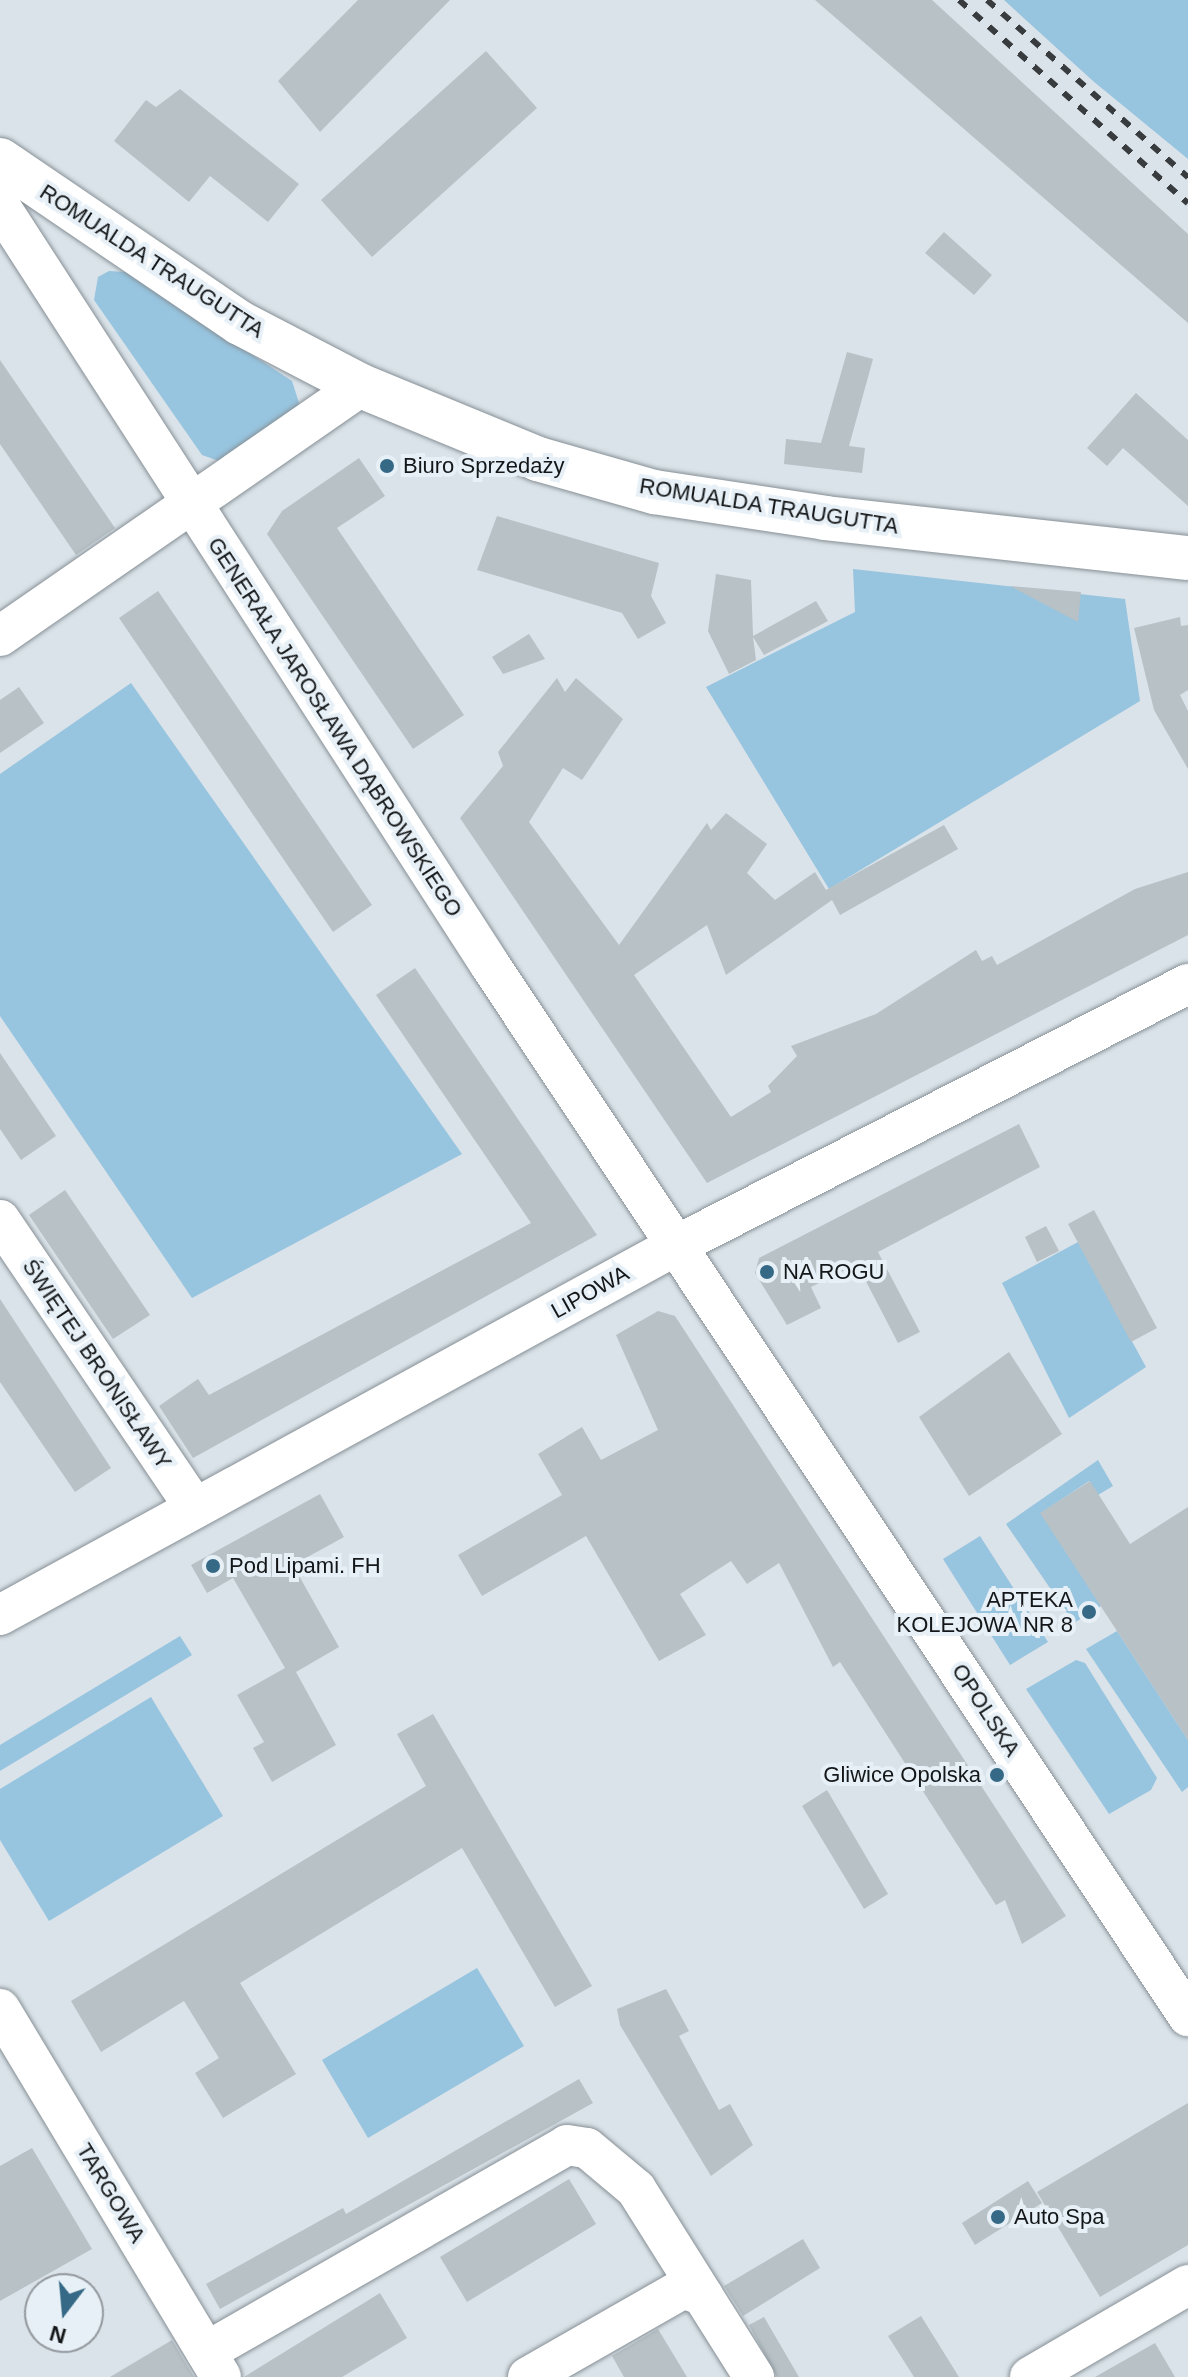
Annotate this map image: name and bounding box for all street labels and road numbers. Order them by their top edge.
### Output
street label: ROMUALDA TRAUGUTTA [34,178,270,344]
street label: ROMUALDA TRAUGUTTA [637,472,901,540]
street label: GENERAŁA JAROSŁAWA DĄBROWSKIEGO [202,531,468,923]
street label: ŚWIĘTEJ BRONISŁAWY [17,1254,177,1474]
street label: LIPOWA [547,1260,633,1324]
street label: OPOLSKA [946,1659,1026,1761]
street label: TARGOWA [71,2139,151,2247]

